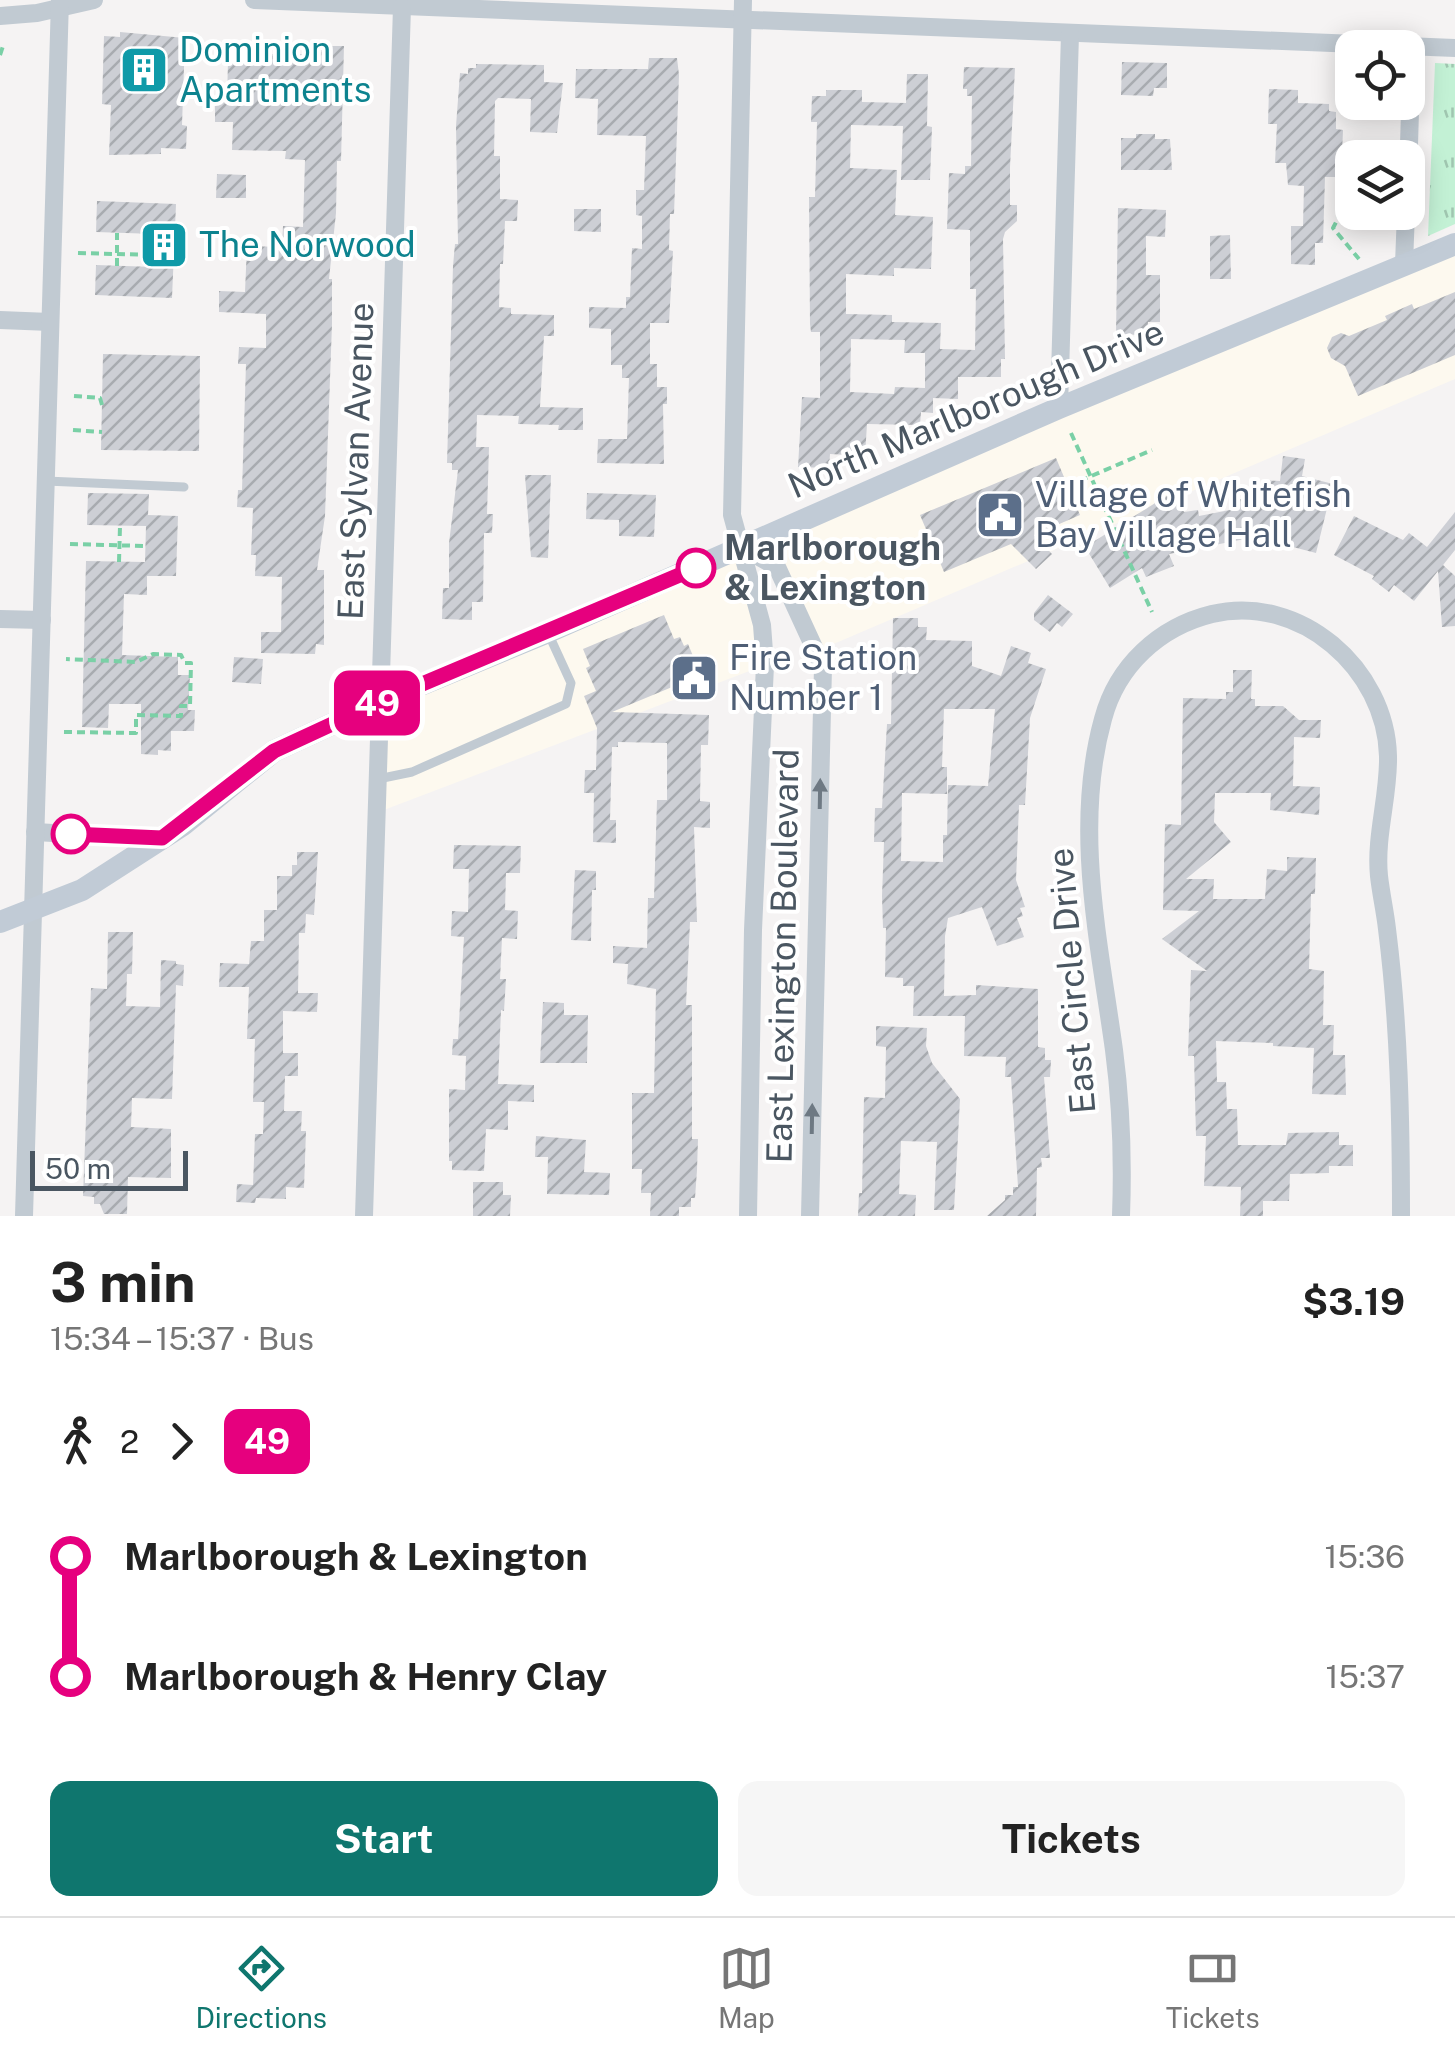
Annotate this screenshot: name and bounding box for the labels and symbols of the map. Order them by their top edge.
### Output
place label: Dominion Apartments [179,29,371,110]
building icon: Dominion Apartments [118,44,170,96]
building icon: The Norwood [138,219,190,271]
place label: The Norwood [199,224,416,265]
street label: East Sylvan Avenue [329,301,382,621]
street label: North Marlborough Drive [782,311,1170,506]
place label: Village of Whitefish Bay Village Hall [1035,474,1352,555]
public building icon: Village of Whitefish Bay Village Hall [974,489,1026,541]
place label: Marlborough & Lexington [724,527,941,608]
marker: Marlborough & Lexington [677,549,715,587]
place label: Fire Station Number 1 [729,637,917,718]
public building icon: Fire Station Number 1 [668,652,720,704]
line badge: 49 [332,670,422,736]
street label: East Lexington Boulevard [758,748,807,1164]
one-way arrow [812,777,828,809]
unlabelled marker [52,815,90,853]
street label: East Circle Drive [1039,846,1104,1116]
one-way arrow [805,1102,821,1134]
scale bar [30,1146,188,1190]

